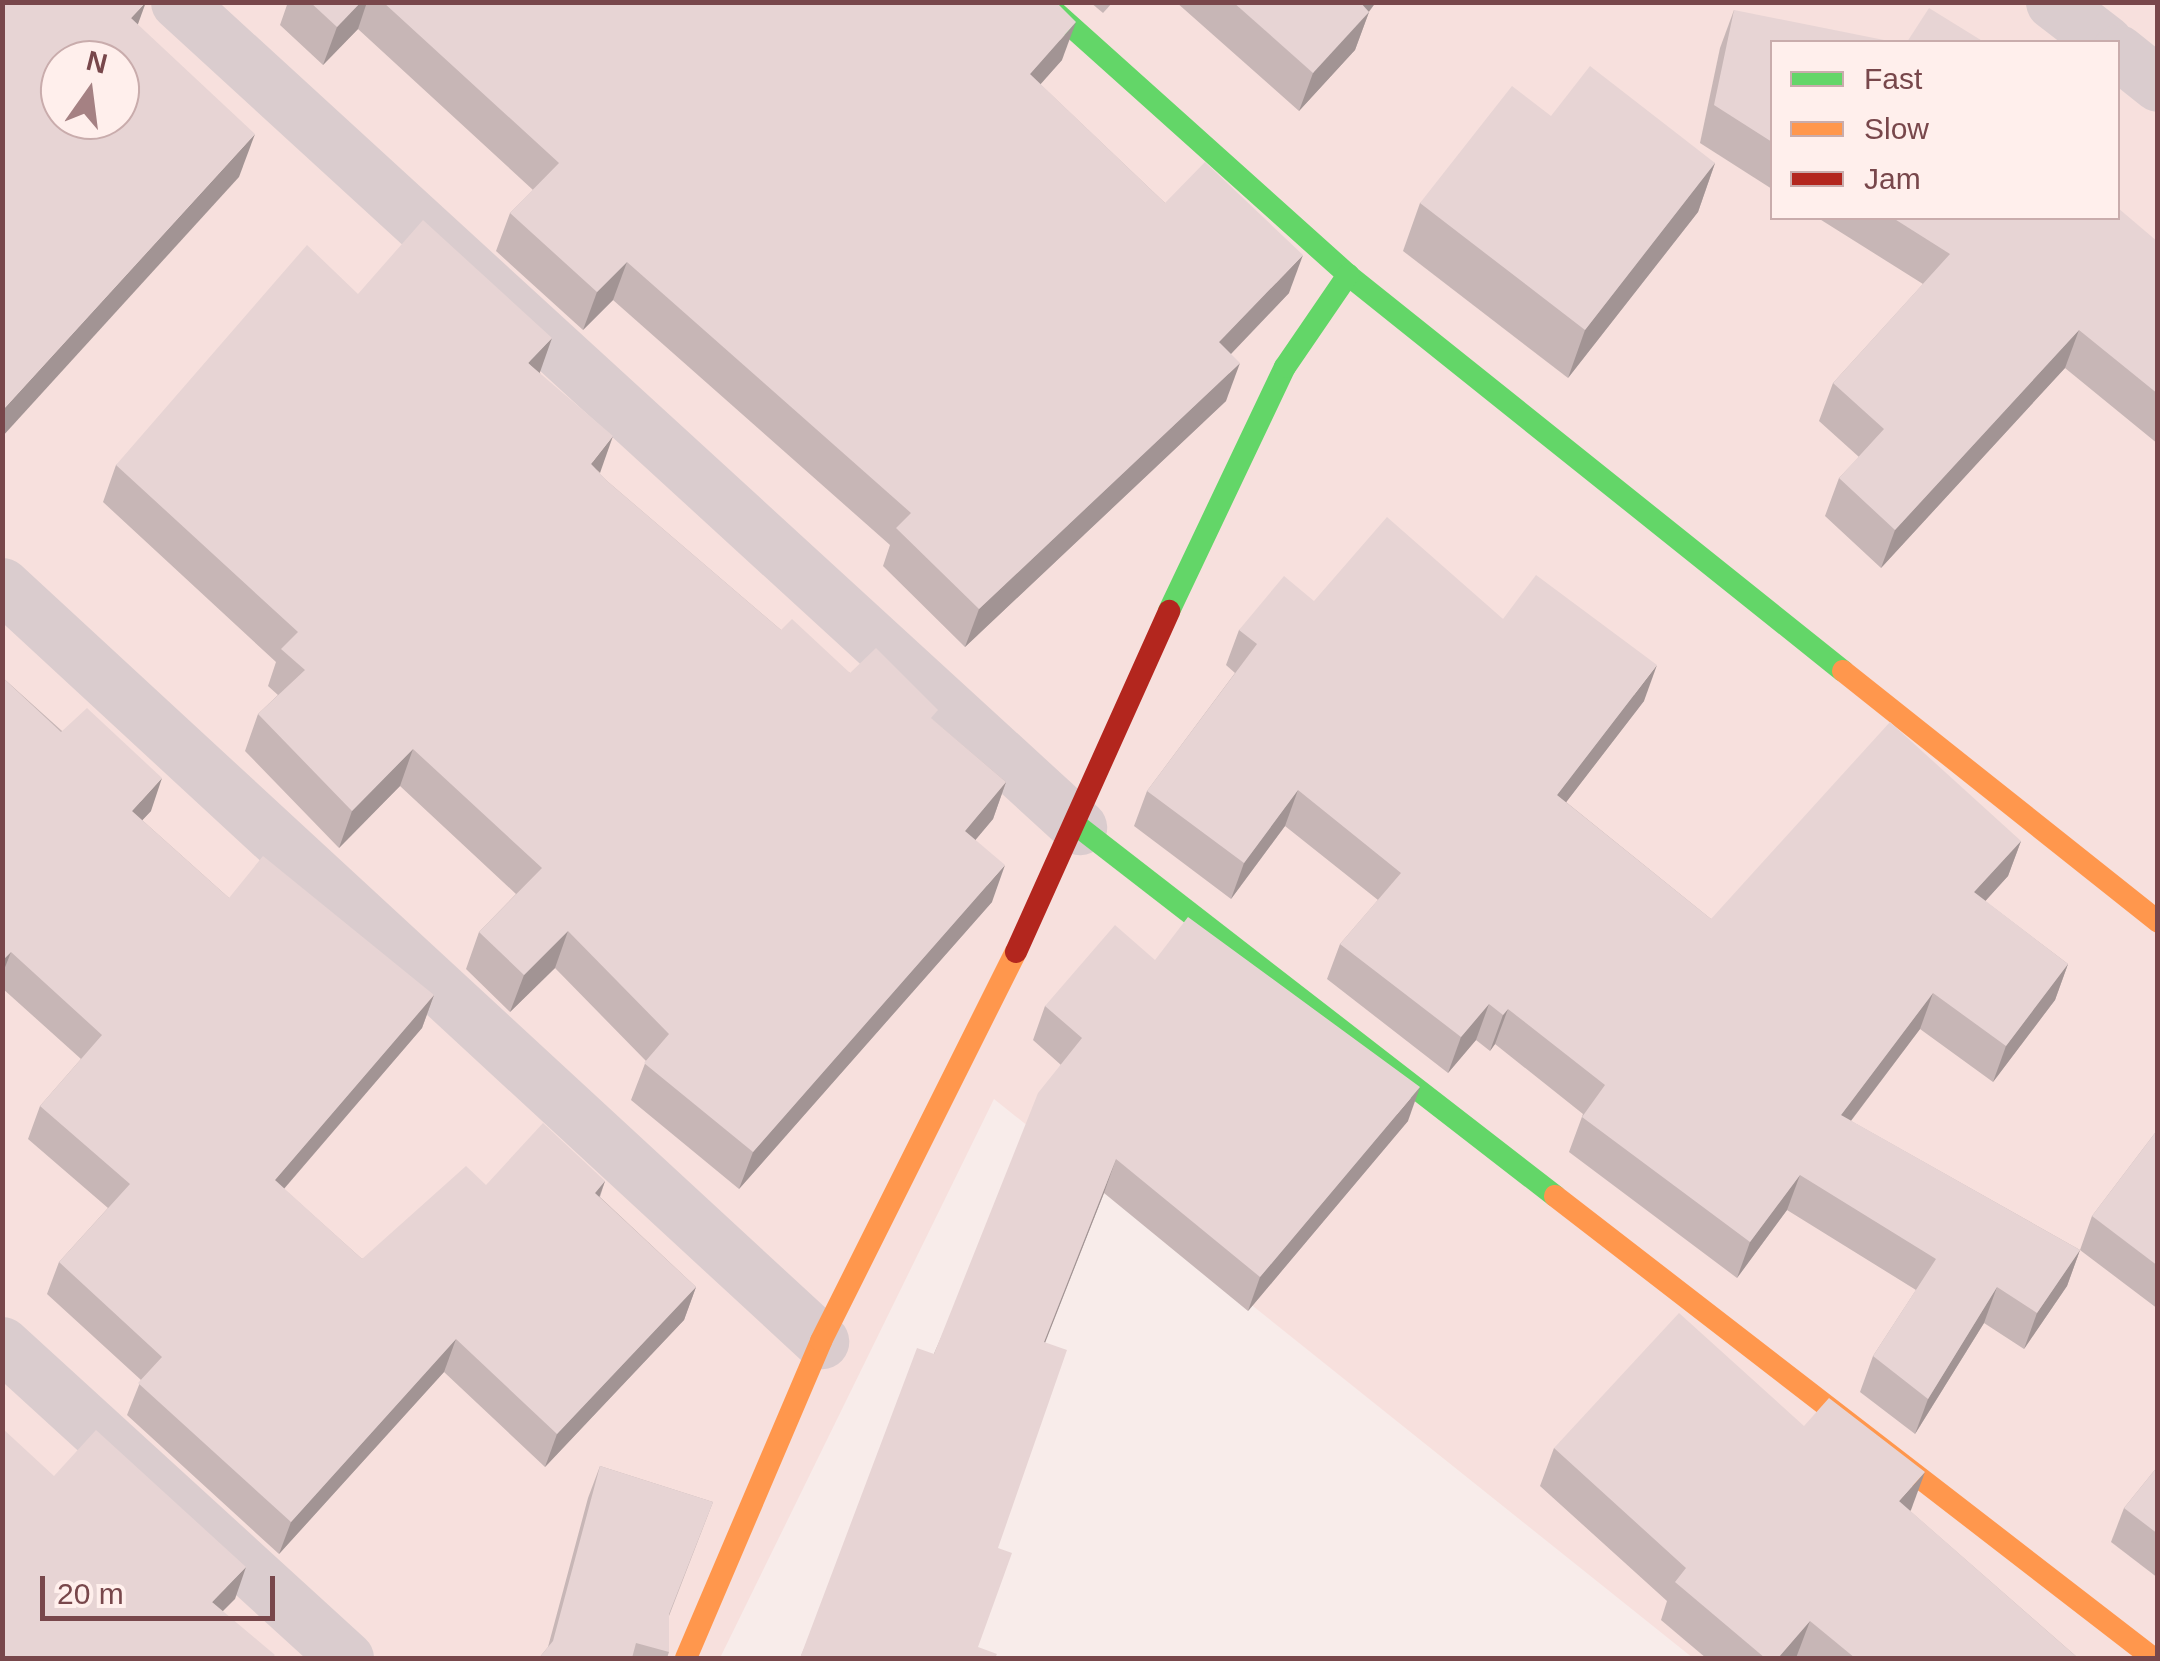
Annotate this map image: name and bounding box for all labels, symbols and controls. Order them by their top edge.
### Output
north arrow [40,40,140,140]
legend [1770,40,2120,220]
text: N [83,45,110,80]
text: Fast [1864,62,1922,95]
text: Slow [1864,112,1929,145]
text: Jam [1864,162,1921,195]
scale bar [45,1556,280,1618]
text: 20 m [57,1577,124,1610]

